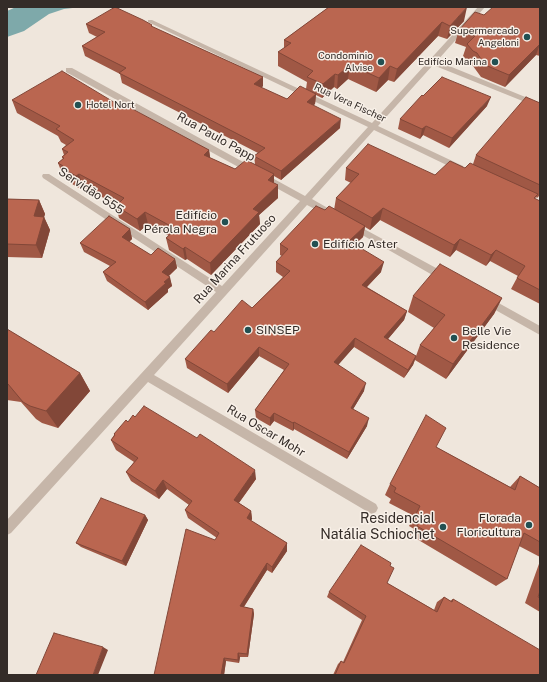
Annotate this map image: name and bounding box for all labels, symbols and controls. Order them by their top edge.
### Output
place label: Supermercado Angeloni [450,25,519,48]
marker: Supermercado Angeloni [522,32,532,42]
place label: Condominio Alvise [318,50,373,74]
place label: Edifício Marina [418,56,487,68]
marker: Condominio Alvise [376,57,386,67]
marker: Edifício Marina [490,57,500,67]
street label: Rua Vera Fischer [312,81,388,125]
place label: Hotel Nort [86,99,135,111]
marker: Hotel Nort [73,100,83,110]
street label: Rua Paulo Papp [174,110,258,164]
street label: Servidão 555 [56,164,126,218]
place label: Edifício Pérola Negra [144,208,217,236]
street label: Rua Marina Frutuoso [191,211,279,307]
marker: Edifício Pérola Negra [220,217,230,227]
place label: Edifício Aster [323,237,398,251]
marker: Edifício Aster [310,239,320,249]
place label: SINSEP [256,323,300,337]
place label: Belle Vie Residence [462,324,520,352]
marker: SINSEP [243,325,253,335]
marker: Belle Vie Residence [449,333,459,343]
street label: Rua Oscar Mohr [224,402,308,460]
place label: Residencial Natália Schiochet [320,511,435,544]
place label: Florada Floricultura [457,511,521,539]
marker: Florada Floricultura [524,520,534,530]
marker: Residencial Natália Schiochet [438,522,448,532]

